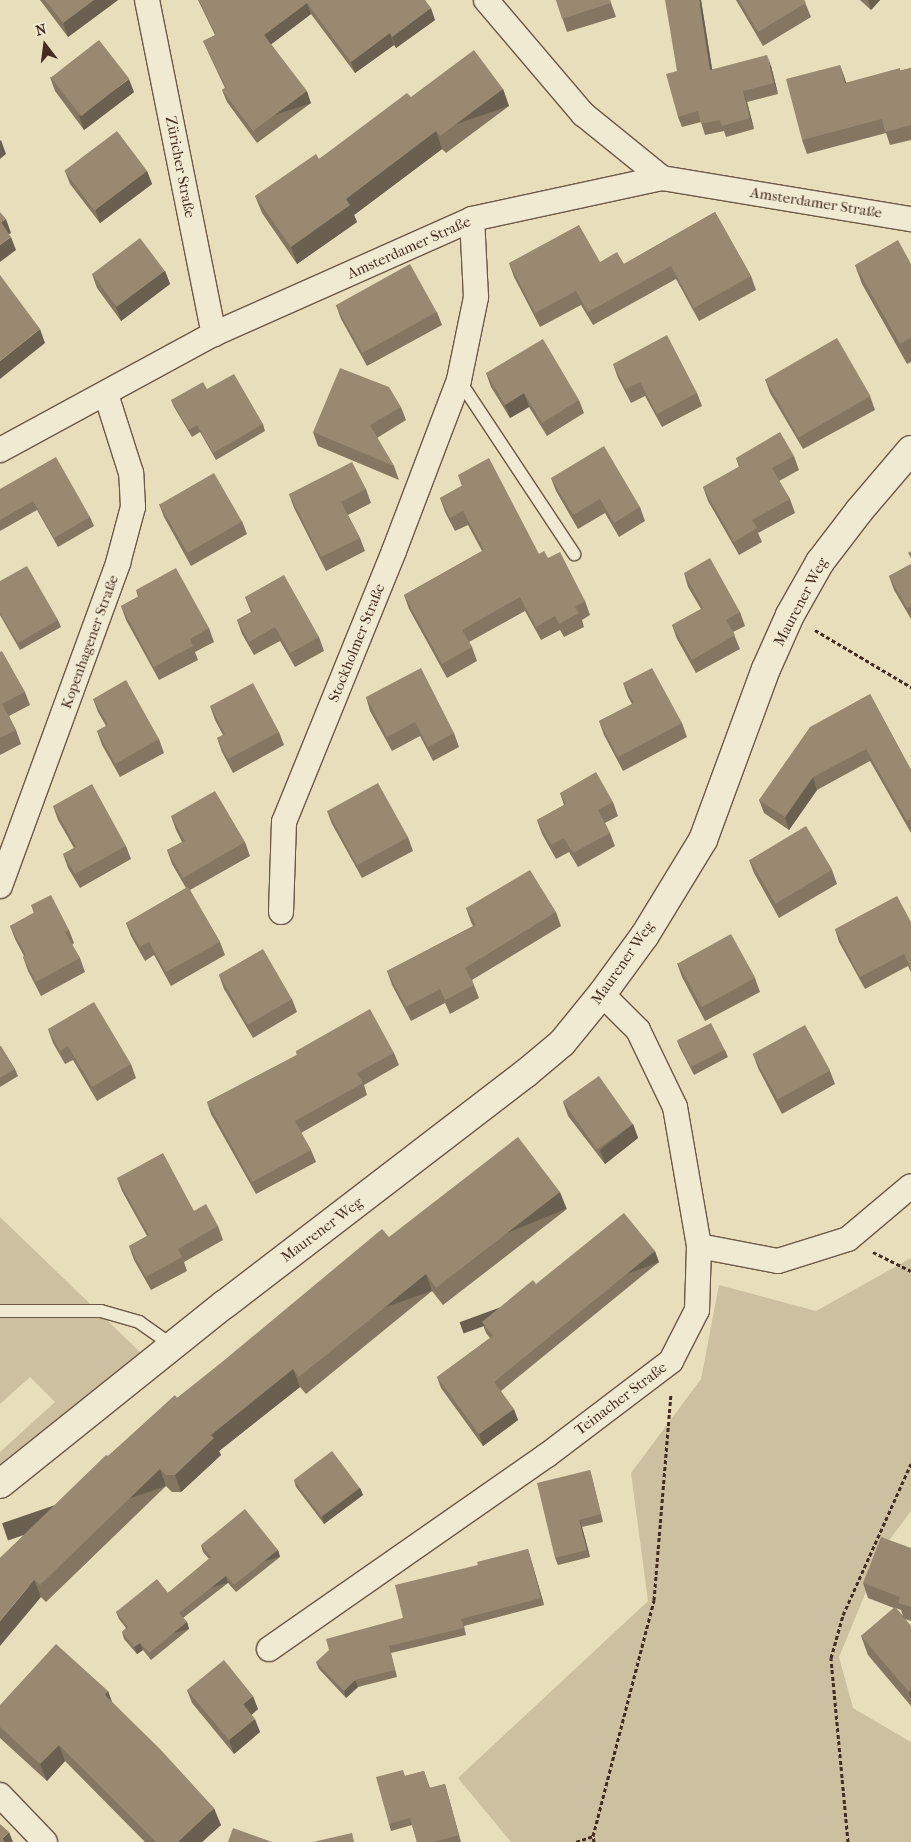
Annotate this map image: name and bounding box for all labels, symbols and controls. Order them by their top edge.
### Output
north arrow [20,20,70,70]
text: N [34,20,48,40]
street label: Züricher Straße [161,115,199,219]
street label: Amsterdamer Straße [749,184,883,222]
street label: Amsterdamer Straße [344,213,474,283]
street label: Maurener Weg [770,555,832,649]
street label: Kopenhagener Straße [57,573,123,711]
street label: Stockholmer Straße [325,581,389,705]
street label: Maurener Weg [588,918,658,1008]
street label: Maurener Weg [278,1193,366,1267]
street label: Teinacher Straße [572,1359,670,1439]

